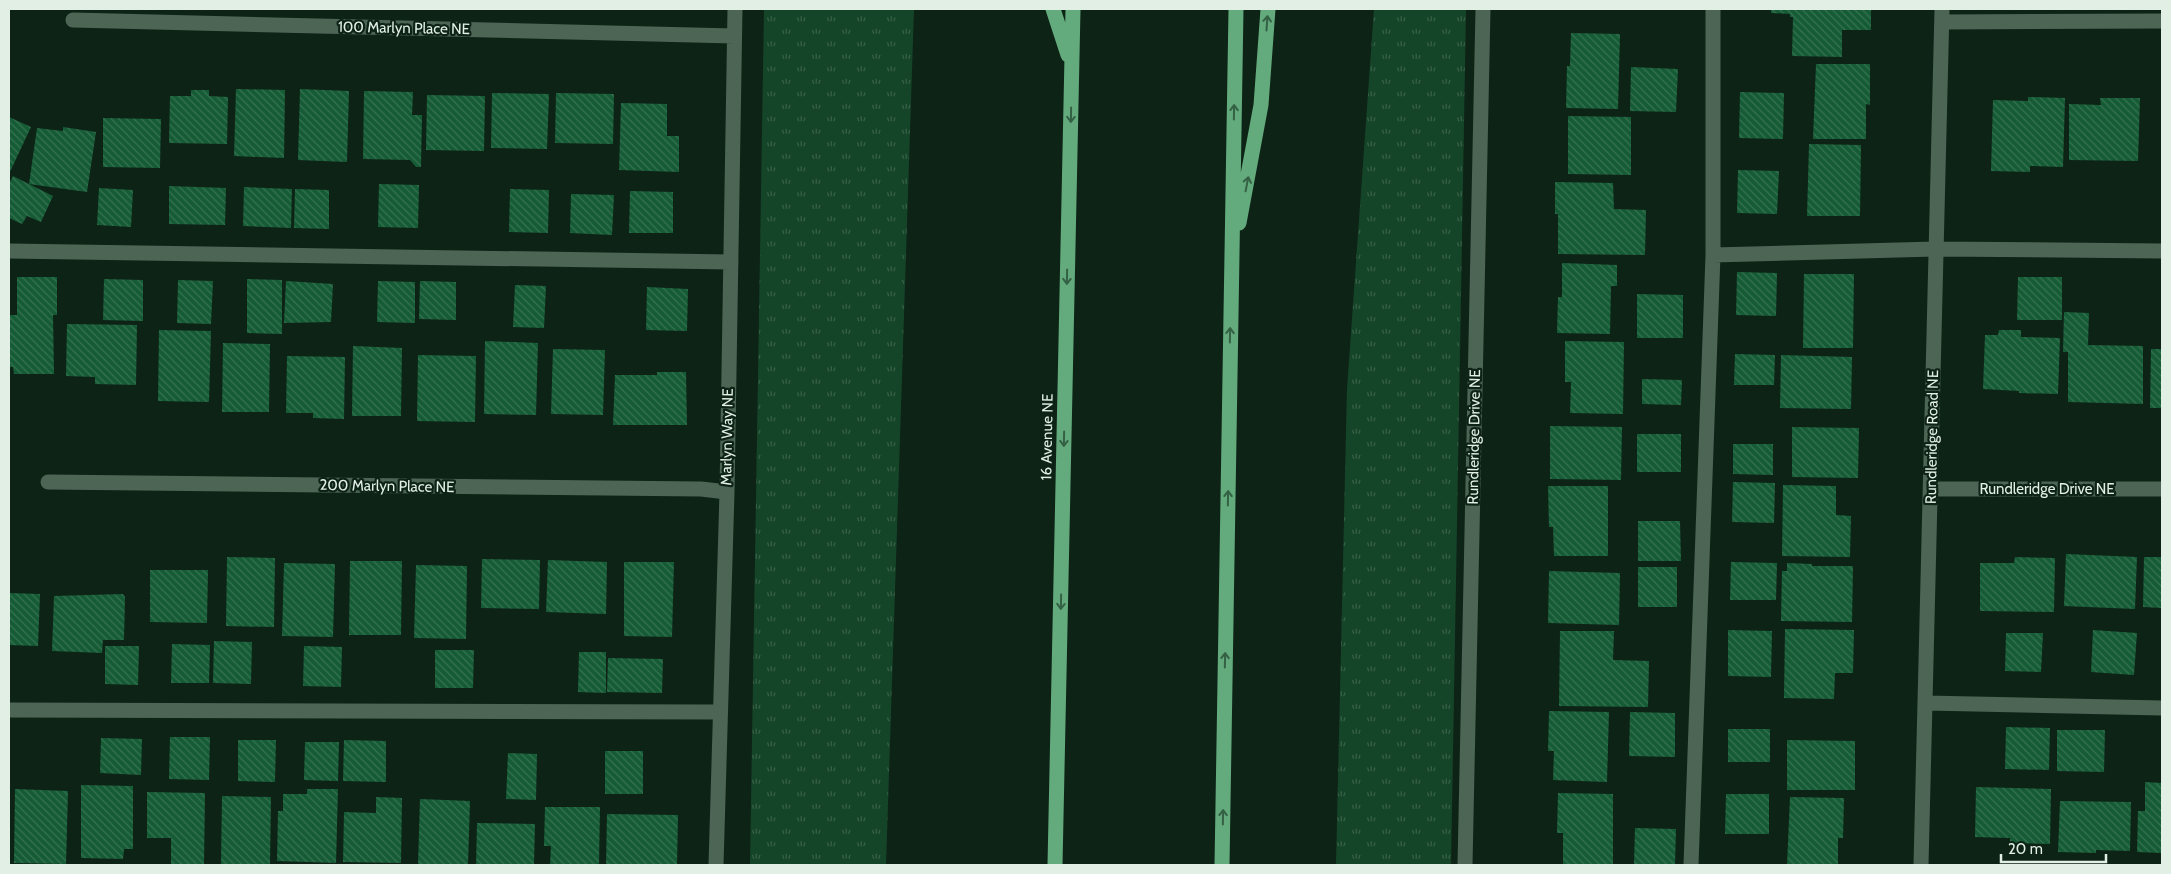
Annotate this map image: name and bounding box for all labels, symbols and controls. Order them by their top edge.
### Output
one-way arrow [1263,15,1272,31]
street label: 100 Marlyn Place NE [338,18,470,38]
one-way arrow [1230,105,1239,121]
one-way arrow [1066,106,1075,122]
one-way arrow [1242,176,1252,192]
one-way arrow [1063,269,1072,285]
one-way arrow [1225,328,1235,344]
street label: Rundleridge Drive NE [1464,369,1484,505]
street label: Rundleridge Road NE [1922,370,1942,504]
street label: Marlyn Way NE [717,388,737,486]
street label: 16 Avenue NE [1037,394,1057,480]
one-way arrow [1059,431,1069,447]
street label: 200 Marlyn Place NE [319,476,455,496]
street label: Rundleridge Drive NE [1979,480,2115,498]
one-way arrow [1223,490,1233,506]
one-way arrow [1056,594,1066,610]
one-way arrow [1220,653,1230,669]
one-way arrow [1218,809,1228,825]
scale bar [2001,832,2106,864]
text: 20 m [2008,840,2043,858]

